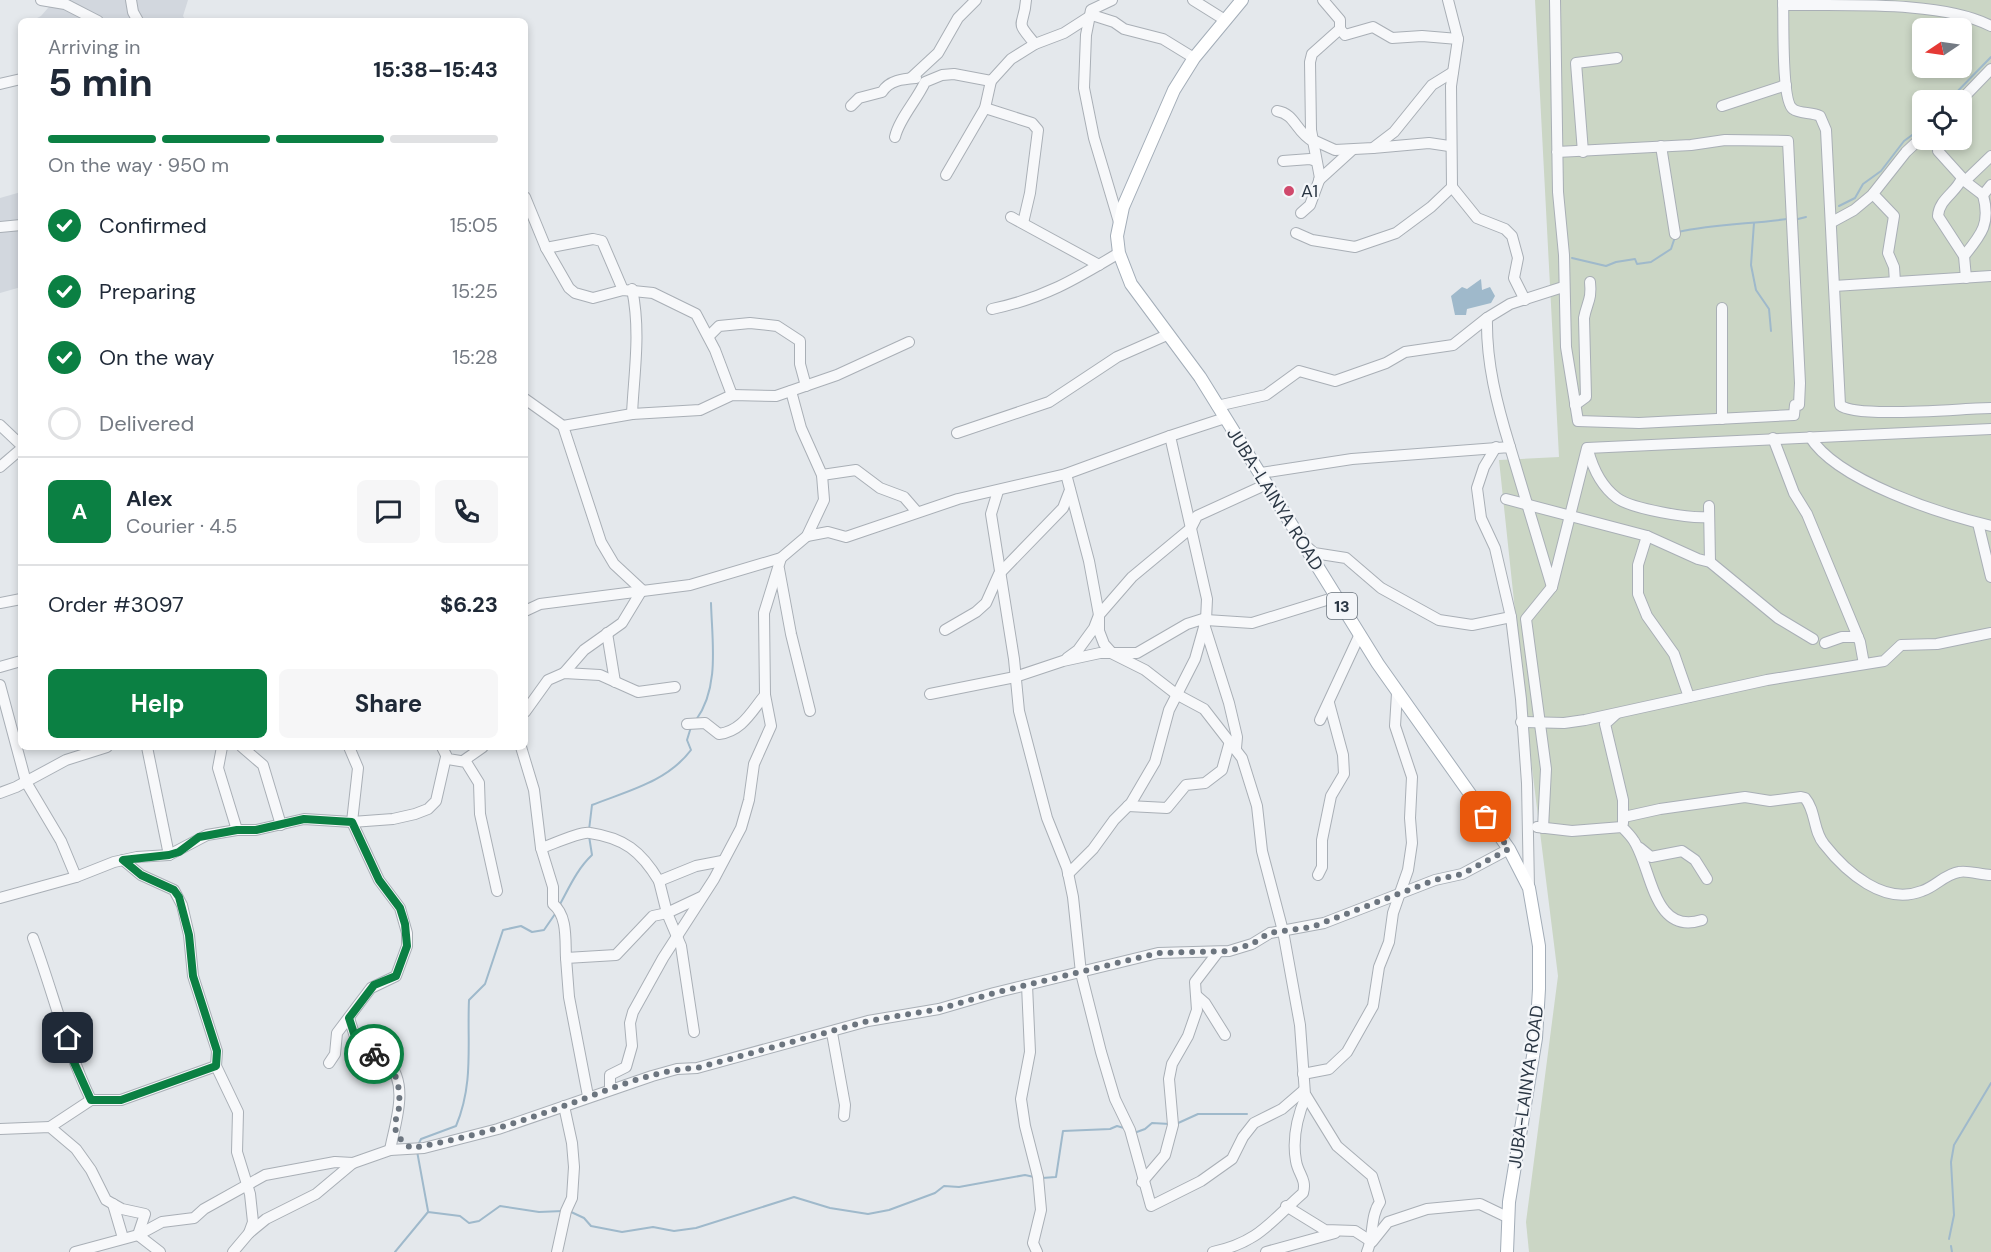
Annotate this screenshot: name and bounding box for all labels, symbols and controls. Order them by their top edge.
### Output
north arrow [1912,18,1972,78]
map controls [1912,18,1972,150]
text: Arriving in [48,34,140,60]
text: 15:38–15:43 [373,55,498,84]
text: 5 min [48,57,153,108]
button: locate [1912,90,1972,150]
text: On the way · 950 m [48,152,229,178]
place label: A1 [1301,179,1318,203]
marker: A1 [1282,184,1296,198]
icon: check [48,209,81,242]
text: Confirmed [99,211,207,240]
text: 15:05 [450,212,498,238]
icon: check [48,275,81,308]
text: Preparing [99,277,196,306]
text: 15:25 [452,278,498,304]
icon: check [48,341,81,374]
text: On the way [99,343,214,372]
text: 15:28 [452,344,498,370]
text: Delivered [99,409,194,438]
street label: JUBA-LAINYA ROAD [1221,423,1329,575]
button: chat [357,480,420,543]
button: phone [435,480,498,543]
text: Alex [126,484,173,513]
text: A [72,497,87,526]
text: Courier · 4.5 [126,513,238,539]
text: Order #3097 [48,590,184,619]
text: $6.23 [440,590,498,619]
road number: 13 [1327,593,1357,619]
button: Help [48,669,267,738]
button: Share [279,669,498,738]
pin [1460,791,1511,842]
icon: bag [1469,800,1502,833]
street label: JUBA-LAINYA ROAD [1503,1004,1549,1170]
pin [42,1012,93,1063]
icon: home [51,1021,84,1054]
courier [344,1024,404,1084]
icon: bike [358,1038,391,1071]

